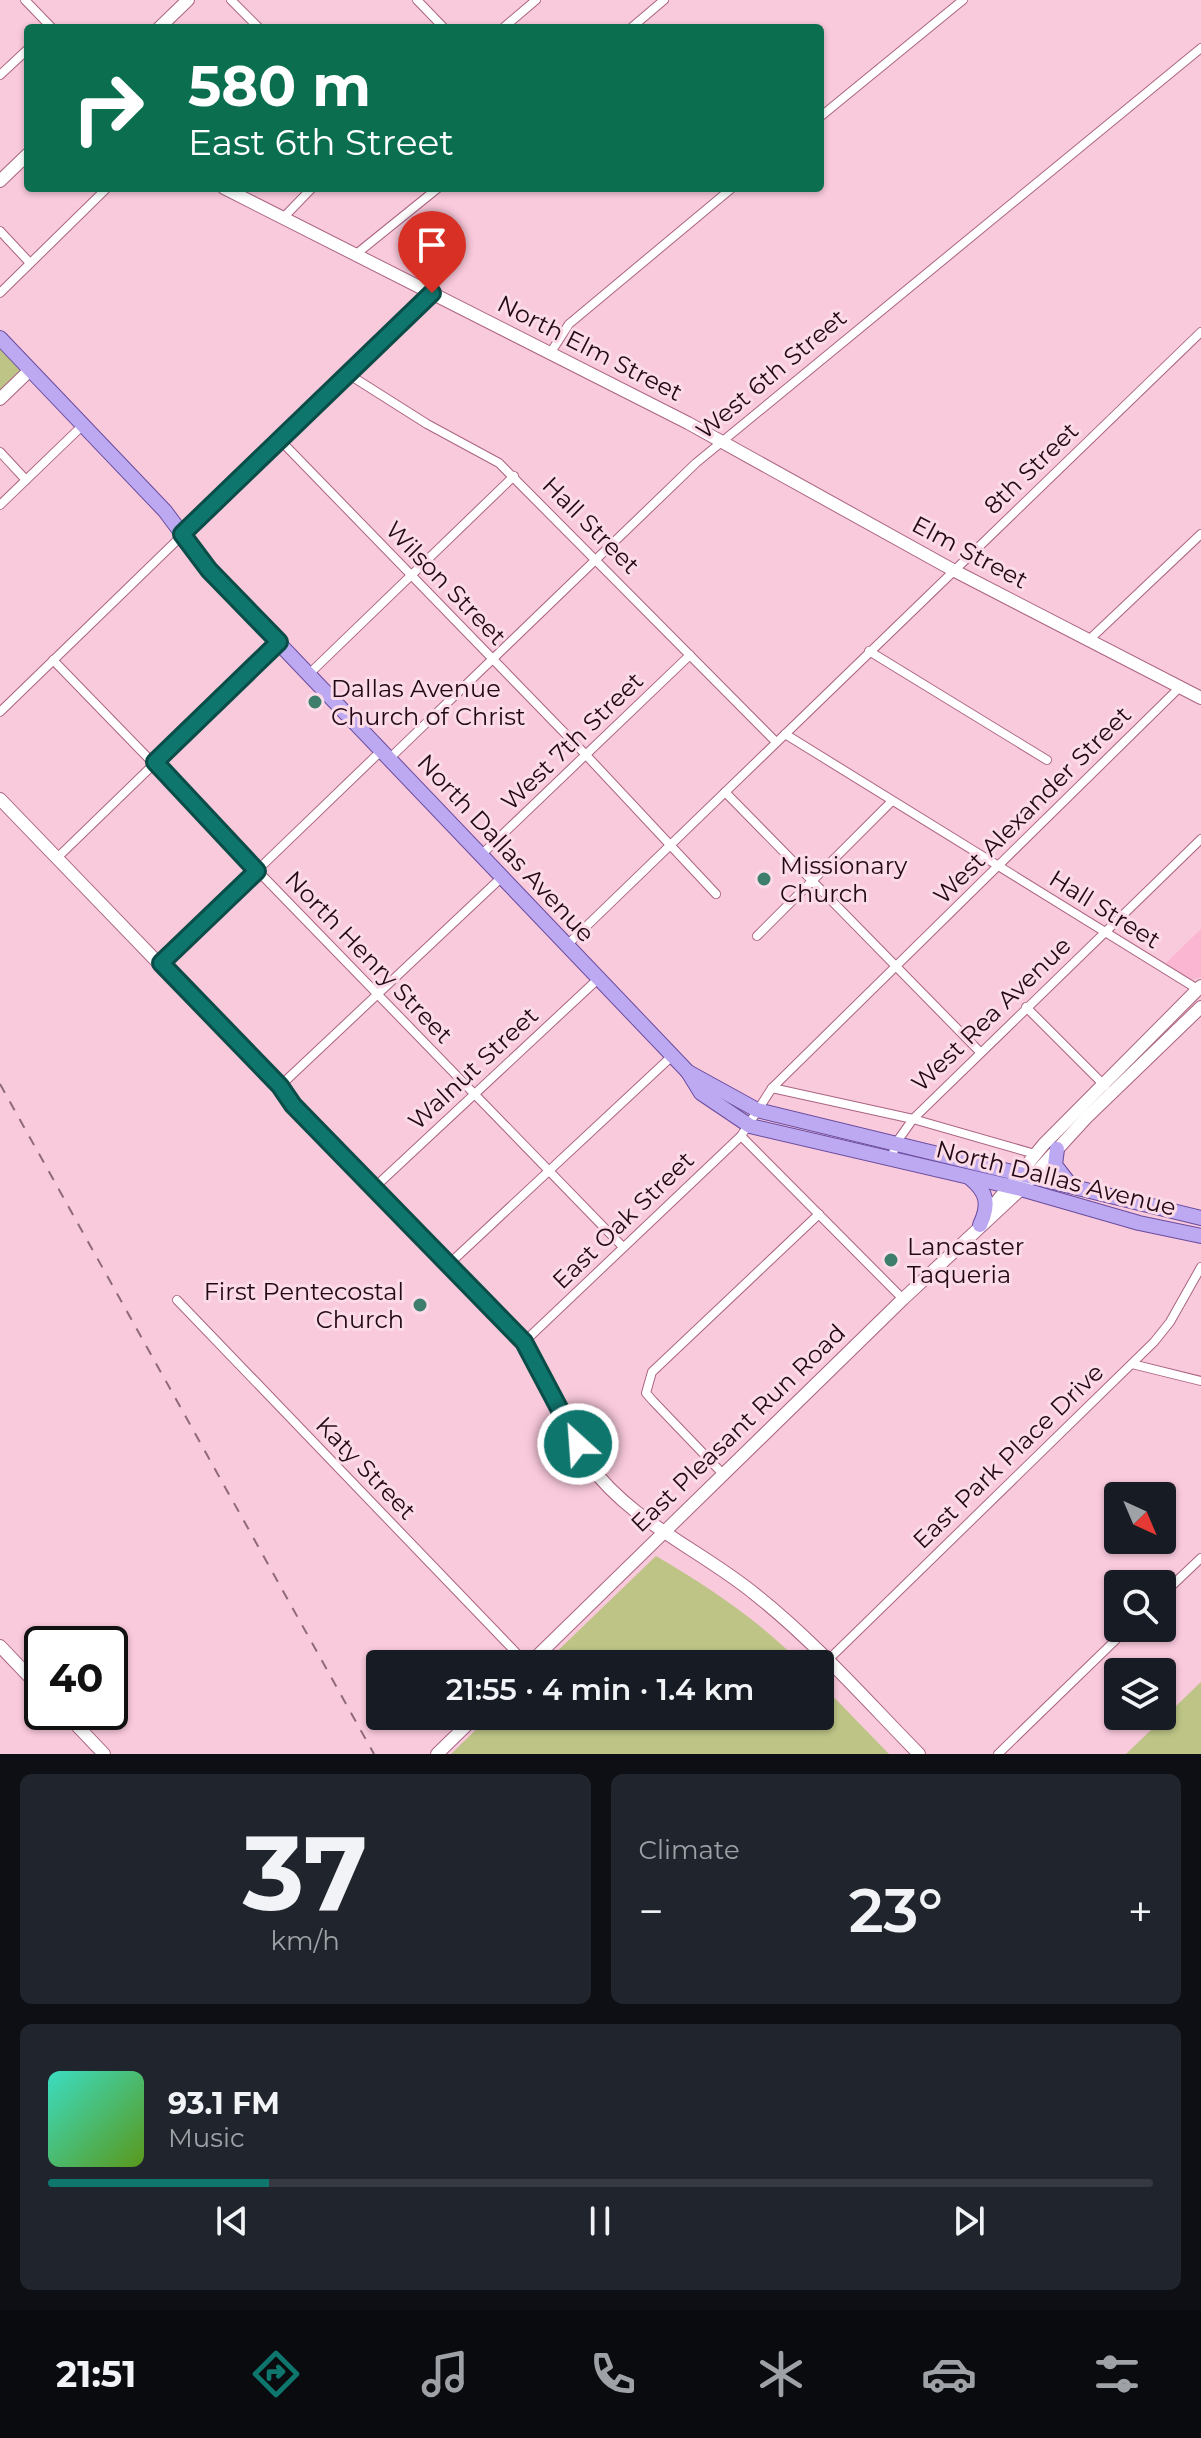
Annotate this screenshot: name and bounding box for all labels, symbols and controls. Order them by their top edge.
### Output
text: 580 m [188,52,371,120]
icon: right [56,56,160,160]
text: East 6th Street [188,120,454,164]
pin [398,211,466,293]
icon: arrive [410,223,454,267]
street label: North Elm Street [493,289,688,407]
street label: West 6th Street [690,303,852,445]
street label: 8th Street [978,416,1084,520]
street label: Hall Street [536,470,646,580]
street label: Elm Street [907,509,1033,595]
street label: Wilson Street [380,515,513,651]
street label: West 7th Street [495,666,649,816]
place label: Dallas Avenue Church of Christ [331,674,526,731]
marker: Dallas Avenue Church of Christ [306,693,324,711]
street label: West Alexander Street [927,700,1137,910]
street label: North Dallas Avenue [411,748,601,948]
place label: Missionary Church [780,851,907,908]
street label: Hall Street [1044,863,1166,955]
street label: North Henry Street [279,865,459,1049]
marker: Missionary Church [755,870,773,888]
street label: West Rea Avenue [905,931,1077,1097]
street label: Walnut Street [402,1000,544,1136]
street label: North Dallas Avenue [933,1134,1179,1222]
street label: East Oak Street [546,1145,700,1295]
place label: Lancaster Taqueria [907,1232,1024,1289]
marker: Lancaster Taqueria [882,1251,900,1269]
place label: First Pentecostal Church [204,1277,404,1334]
marker: First Pentecostal Church [411,1296,429,1314]
street label: East Pleasant Run Road [625,1318,851,1538]
street label: East Park Place Drive [907,1357,1109,1555]
position arrow [536,1402,620,1486]
street label: Katy Street [310,1411,422,1526]
north arrow [1104,1482,1176,1554]
map controls [1104,1482,1176,1730]
button: search [1104,1570,1176,1642]
speed limit sign: 40 [24,1626,128,1730]
button: layers [1104,1658,1176,1730]
text: 21:55 · 4 min · 1.4 km [446,1671,754,1708]
text: 37 [243,1809,368,1936]
text: Climate [639,1834,740,1866]
text: 23° [849,1874,943,1947]
text: − [639,1884,664,1938]
text: + [1128,1884,1153,1938]
text: km/h [271,1925,340,1957]
text: 93.1 FM [168,2085,280,2122]
text: Music [168,2122,245,2154]
icon: previous [210,2199,254,2243]
icon: pause [578,2199,622,2243]
icon: next [947,2199,991,2243]
icon: directions [248,2346,304,2402]
icon: music [417,2346,473,2402]
icon: phone [585,2346,641,2402]
icon: climate [753,2346,809,2402]
icon: car [921,2346,977,2402]
icon: filters [1089,2346,1145,2402]
text: 21:51 [56,2352,136,2396]

